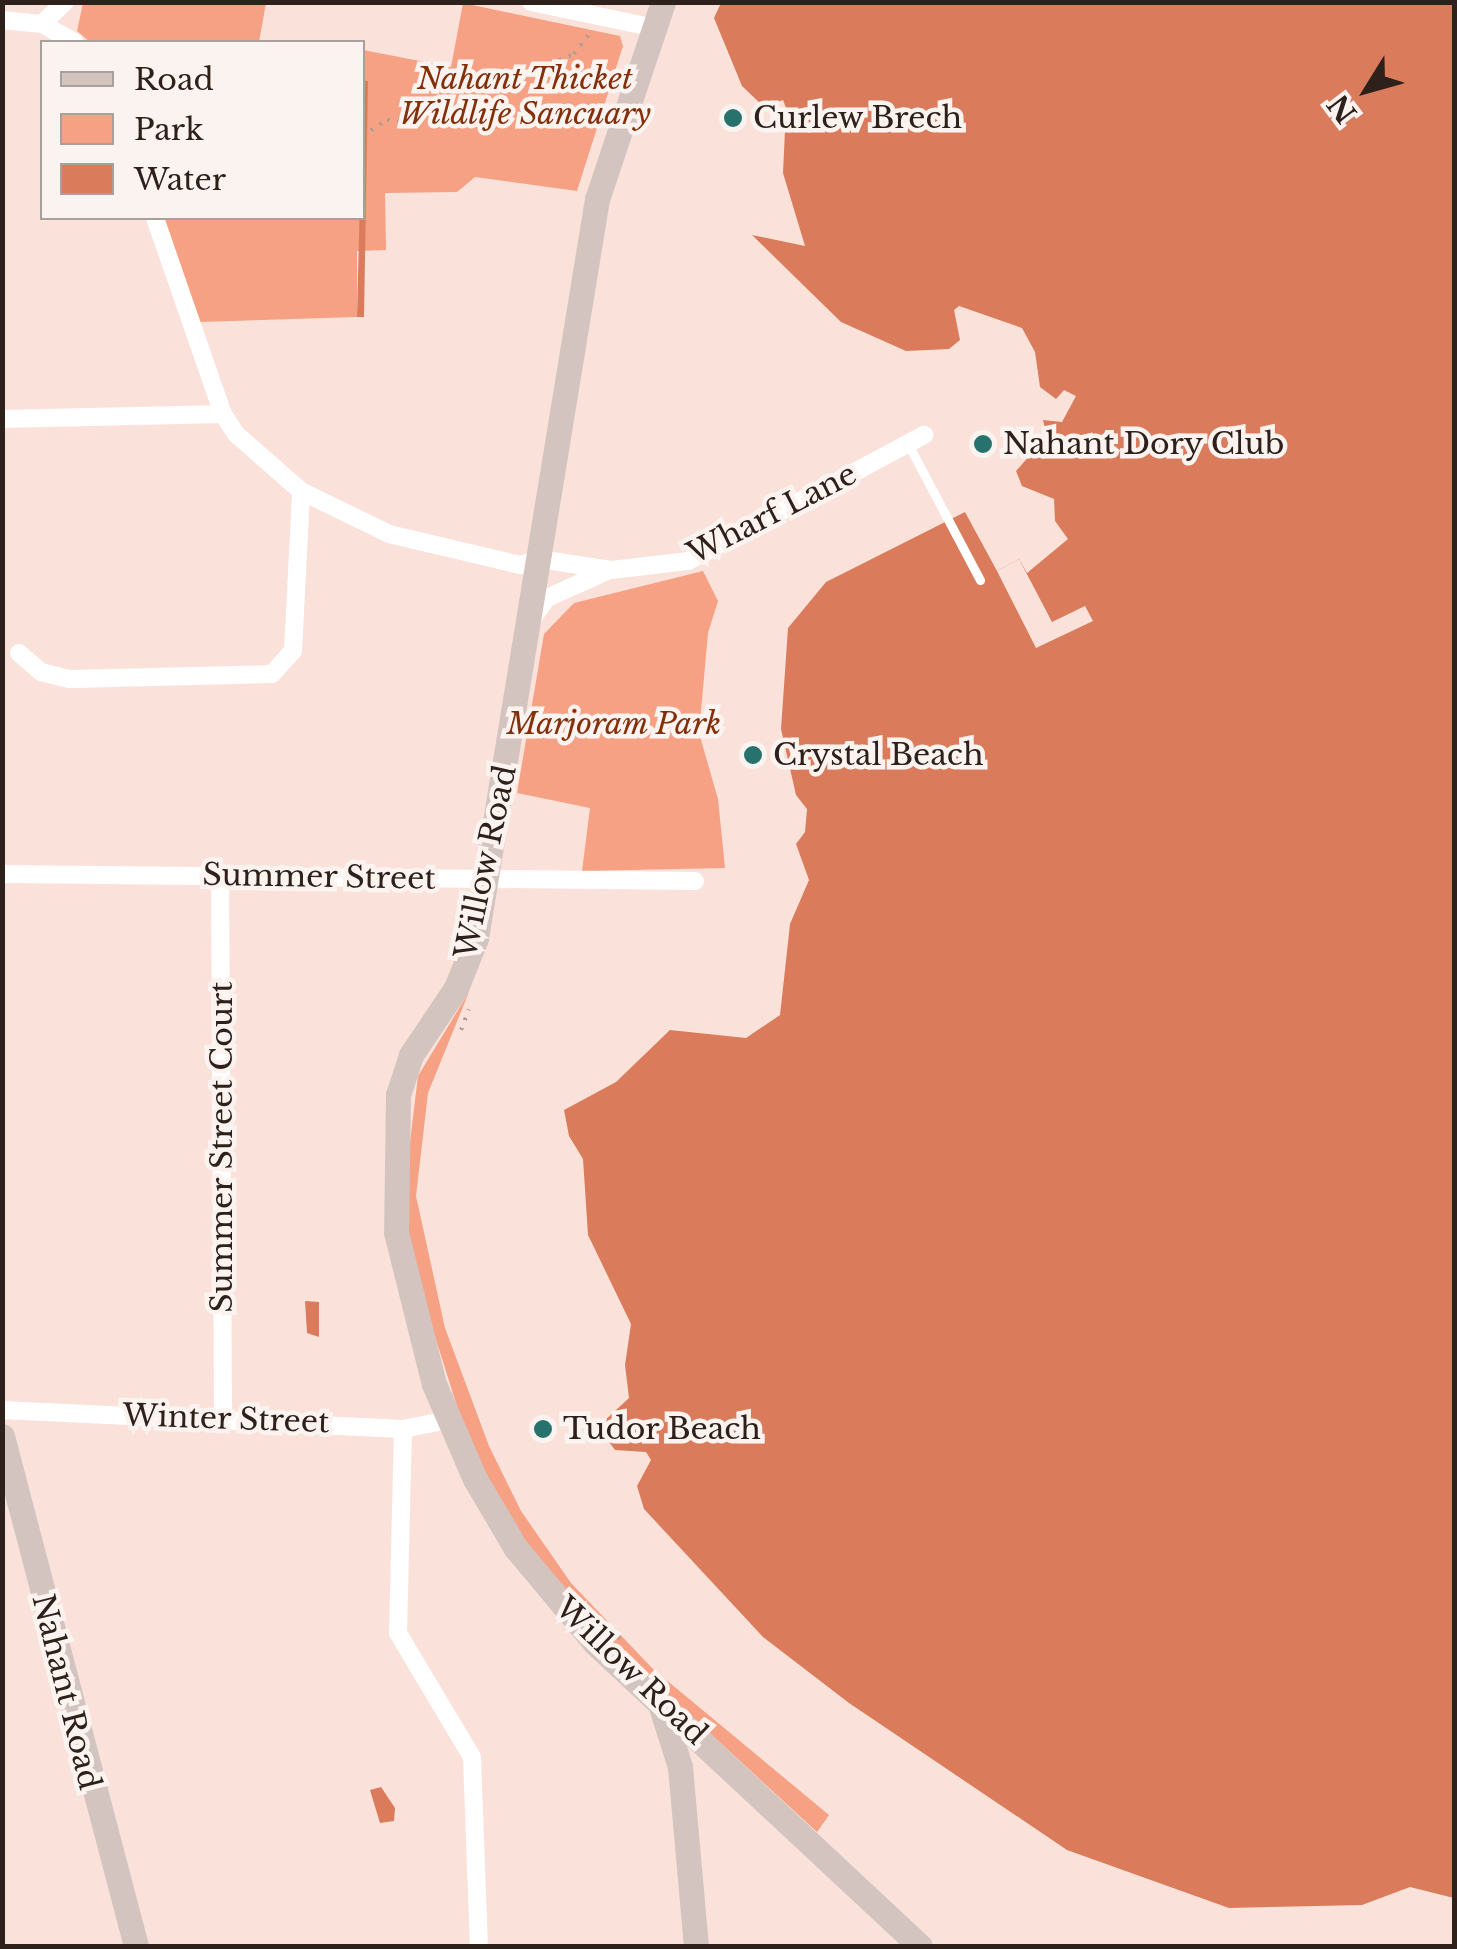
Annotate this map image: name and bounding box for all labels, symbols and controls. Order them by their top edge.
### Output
legend [40,40,365,220]
north arrow [1317,40,1417,140]
text: Road [134,61,214,98]
park label: Nahant Thicket Wildlife Sancuary [399,61,651,132]
text: N [1321,87,1365,129]
place label: Curlew Brech [753,100,963,136]
marker: Curlew Brech [722,107,744,129]
text: Park [134,111,204,148]
text: Water [134,161,226,198]
place label: Nahant Dory Club [1003,426,1285,462]
marker: Nahant Dory Club [972,433,994,455]
street label: Wharf Lane [682,456,862,572]
park label: Marjoram Park [506,706,722,742]
place label: Crystal Beach [773,737,984,773]
marker: Crystal Beach [742,744,764,766]
street label: Willow Road [448,762,524,962]
street label: Summer Street [202,857,436,897]
street label: Summer Street Court [204,981,240,1313]
street label: Winter Street [122,1397,330,1441]
place label: Tudor Beach [563,1411,762,1447]
marker: Tudor Beach [532,1418,554,1440]
street label: Willow Road [547,1589,715,1753]
street label: Nahant Road [24,1590,108,1794]

